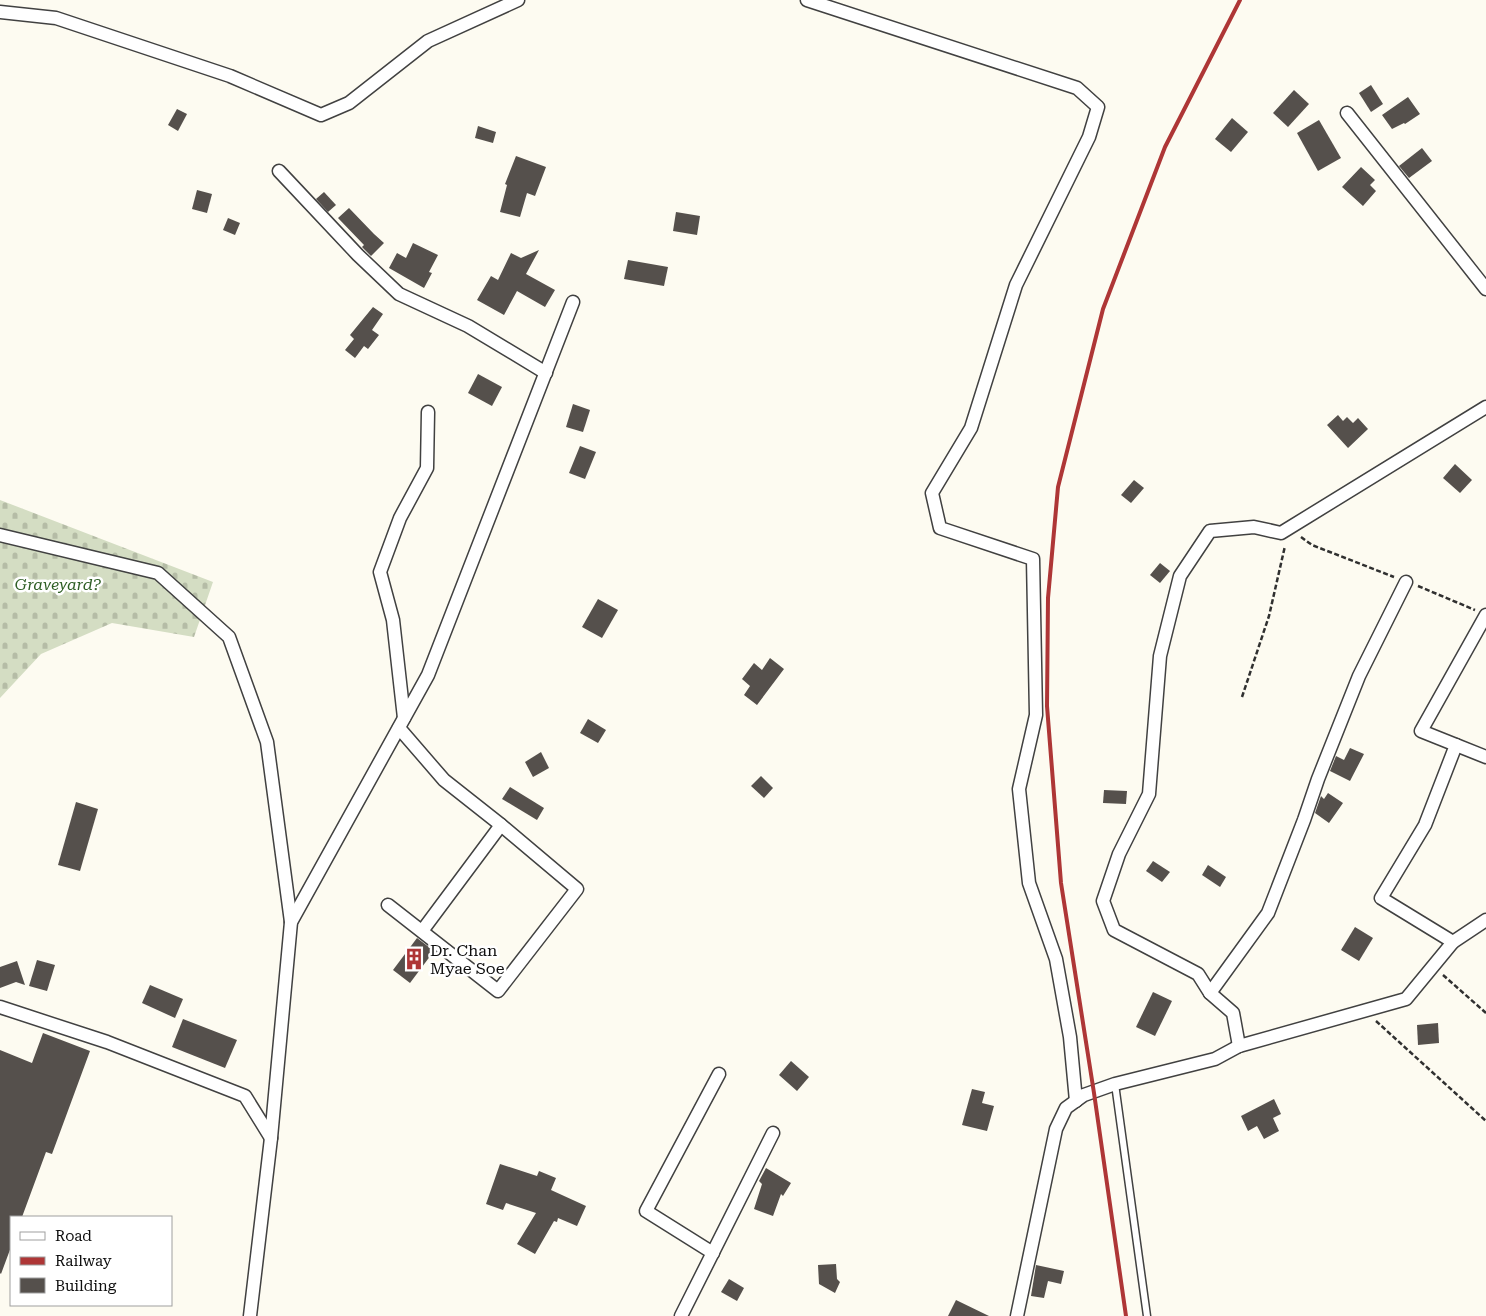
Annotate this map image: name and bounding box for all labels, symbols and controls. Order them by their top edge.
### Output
park label: Graveyard? [15,575,101,594]
place label: Dr. Chan Myae Soe [430,941,505,978]
building icon: Dr. Chan Myae Soe [401,946,427,972]
legend [10,1216,172,1306]
text: Road [55,1227,92,1245]
text: Railway [55,1252,112,1270]
text: Building [55,1277,117,1295]

